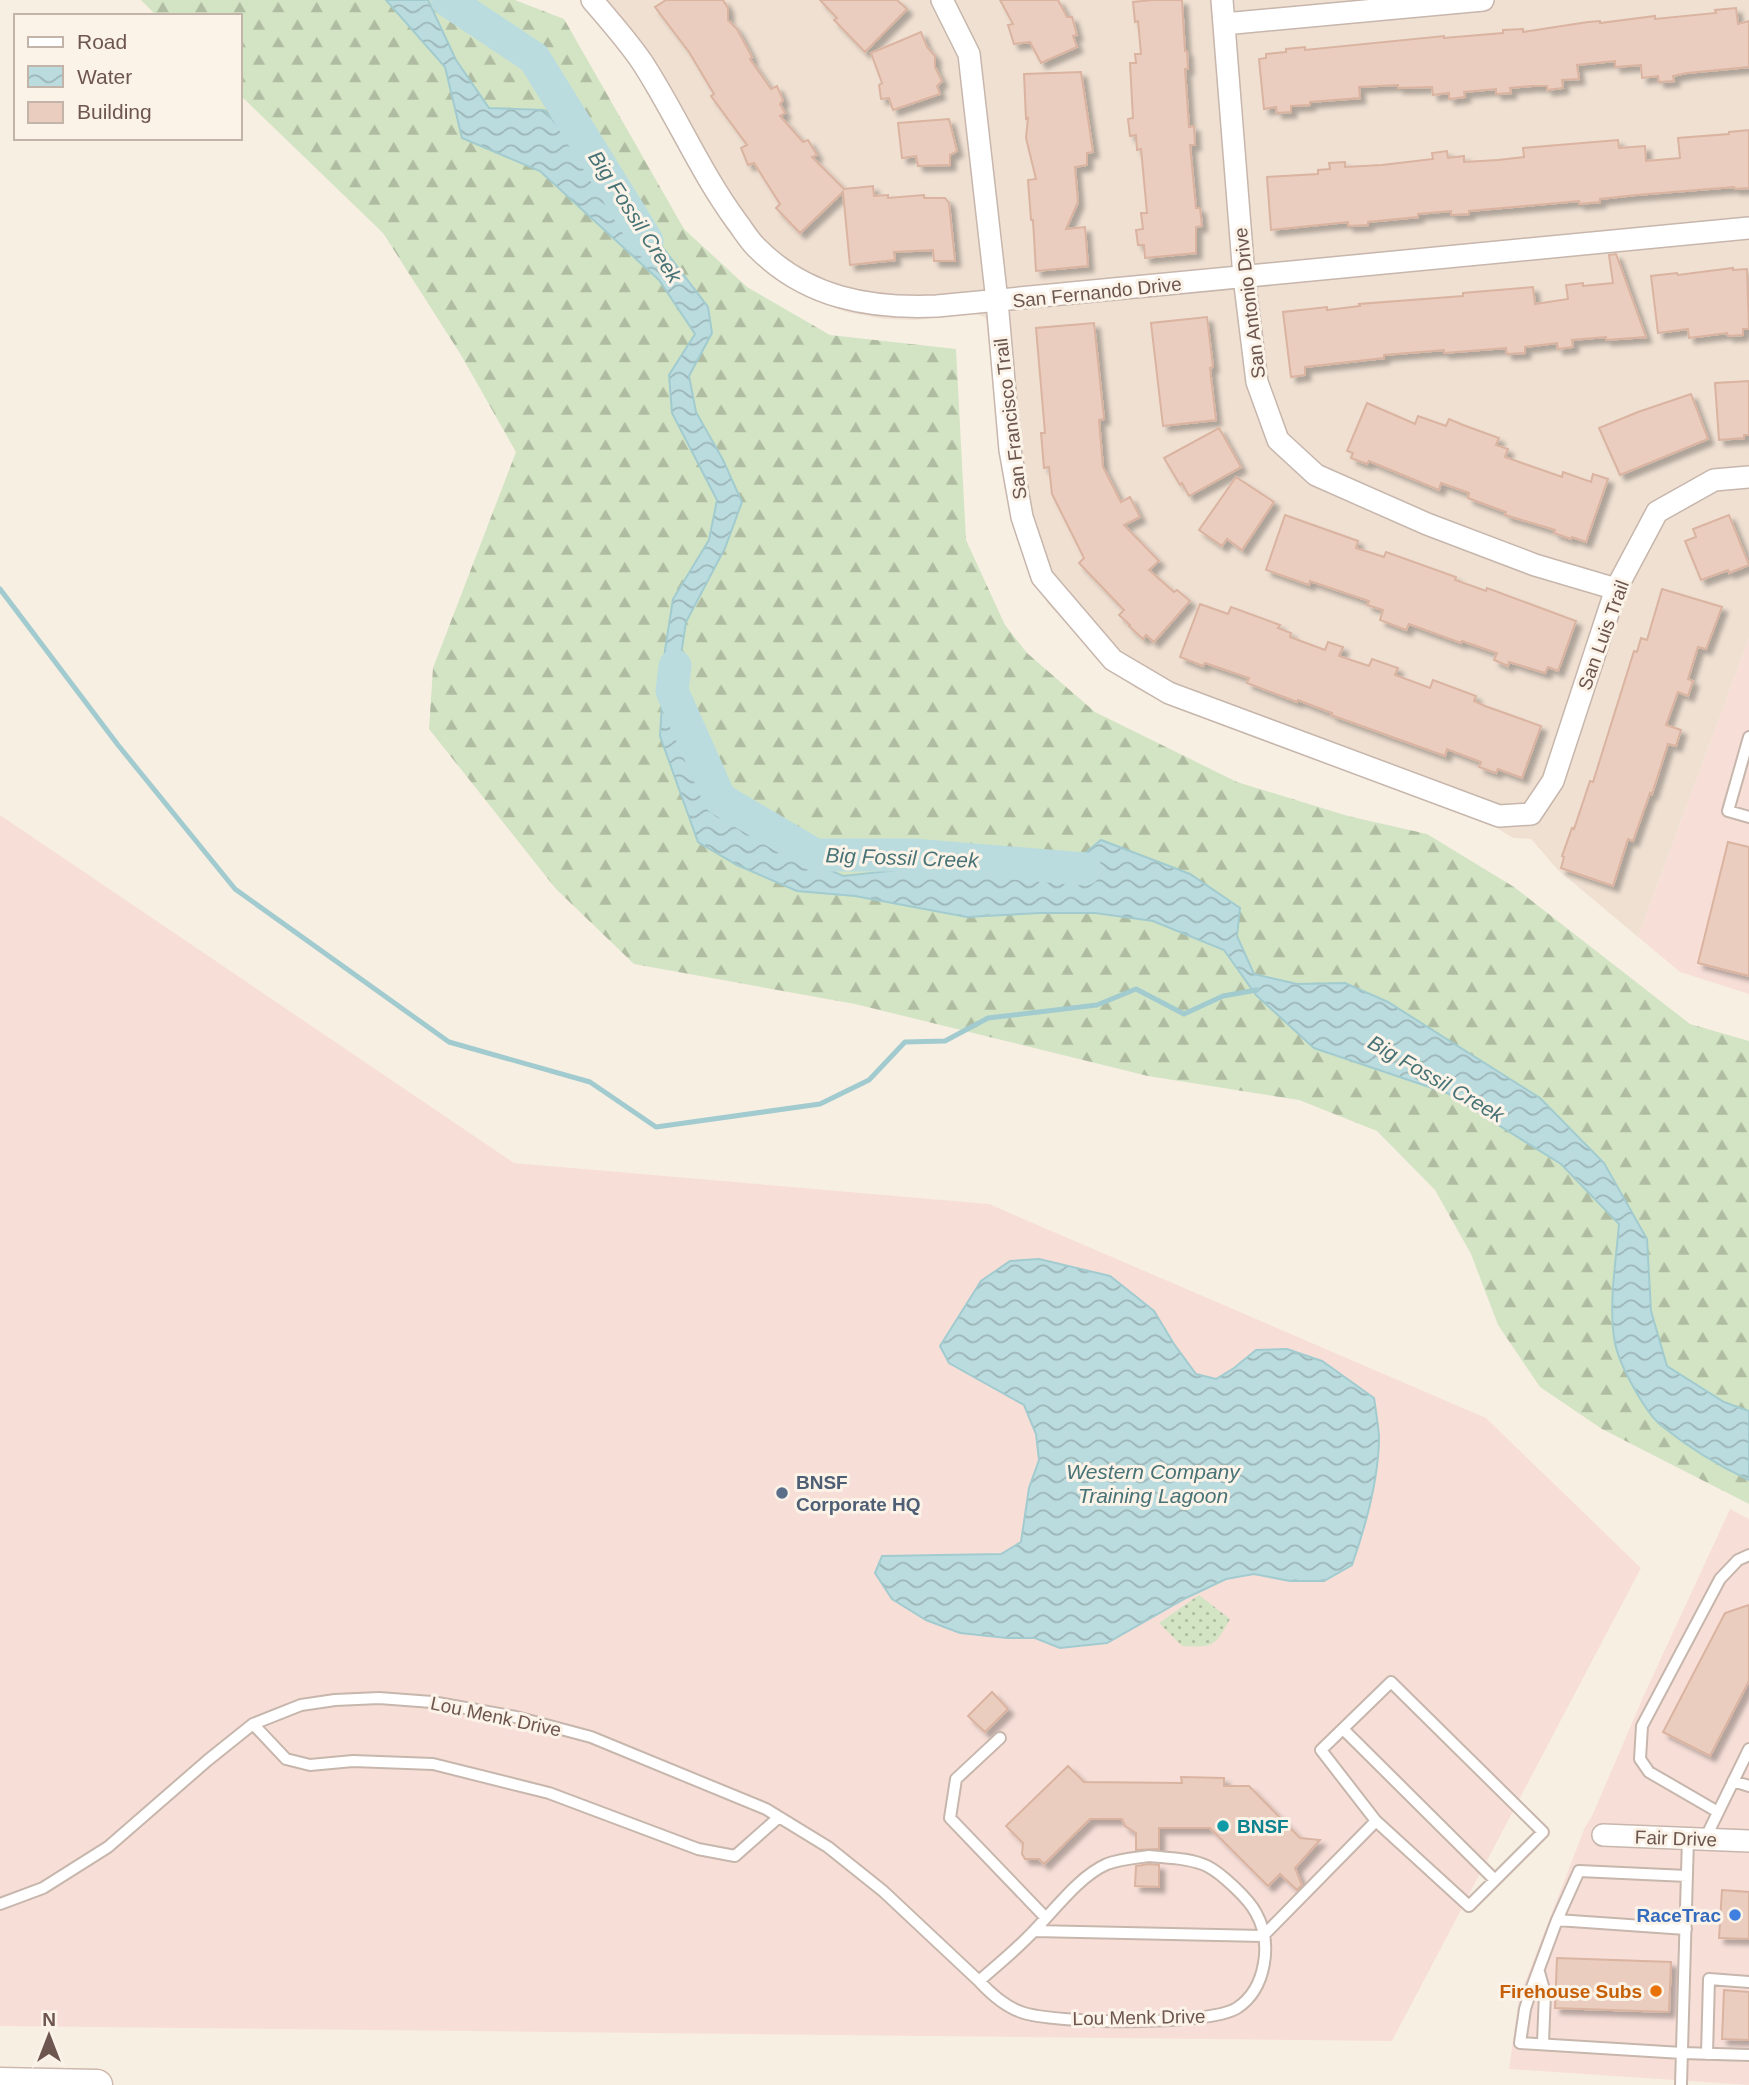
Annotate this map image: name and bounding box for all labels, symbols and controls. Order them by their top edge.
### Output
legend [14,14,242,140]
text: Road [77,30,127,53]
text: Water [77,65,132,88]
text: Building [77,100,152,123]
water label: Big Fossil Creek [584,146,688,288]
street label: San Antonio Drive [1230,226,1269,380]
street label: San Fernando Drive [1011,273,1183,312]
street label: San Francisco Trail [990,337,1031,501]
street label: San Luis Trail [1574,577,1633,693]
water label: Big Fossil Creek [825,843,980,872]
water label: Big Fossil Creek [1364,1030,1509,1127]
water label: Western Company Training Lagoon [1066,1460,1241,1507]
place label: BNSF Corporate HQ [796,1472,921,1515]
marker: BNSF Corporate HQ [774,1485,790,1501]
street label: Lou Menk Drive [429,1692,563,1741]
place label: BNSF [1237,1816,1289,1837]
marker: BNSF [1215,1818,1231,1834]
street label: Fair Drive [1634,1827,1717,1850]
place label: RaceTrac [1636,1905,1721,1926]
marker: RaceTrac [1727,1907,1743,1923]
place label: Firehouse Subs [1499,1981,1642,2002]
marker: Firehouse Subs [1648,1983,1664,1999]
north arrow [14,2001,84,2071]
street label: Lou Menk Drive [1072,2006,1206,2029]
text: N [42,2009,56,2030]

